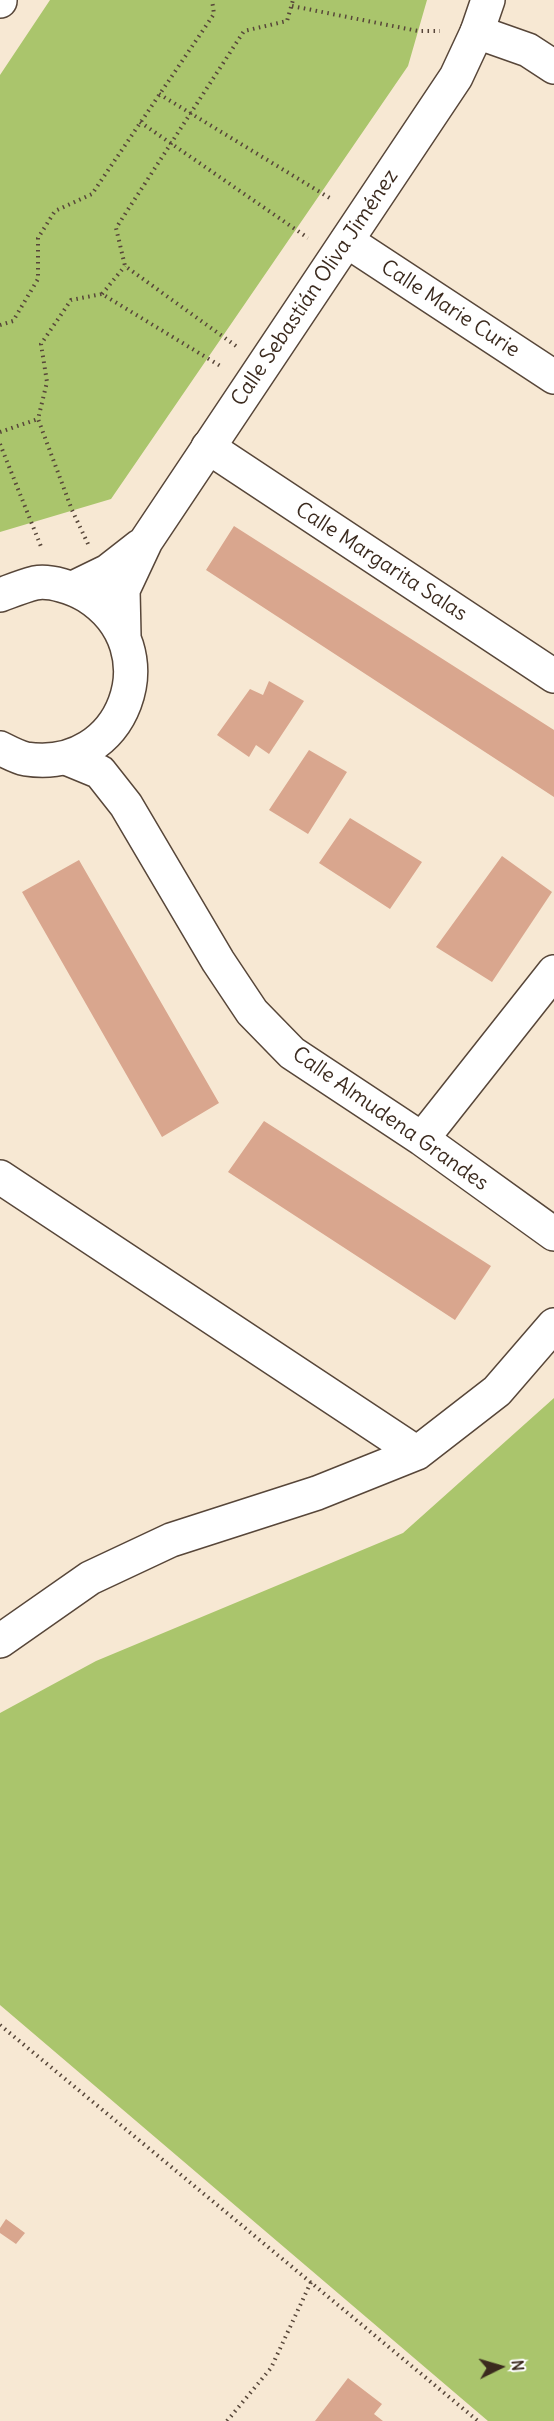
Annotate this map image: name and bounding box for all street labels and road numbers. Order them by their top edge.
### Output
street label: Calle Sebastián Oliva Jiménez [226,165,404,411]
street label: Calle Marie Curie [376,255,524,363]
street label: Calle Margarita Salas [290,497,472,627]
street label: Calle Almudena Grandes [287,1042,493,1196]

